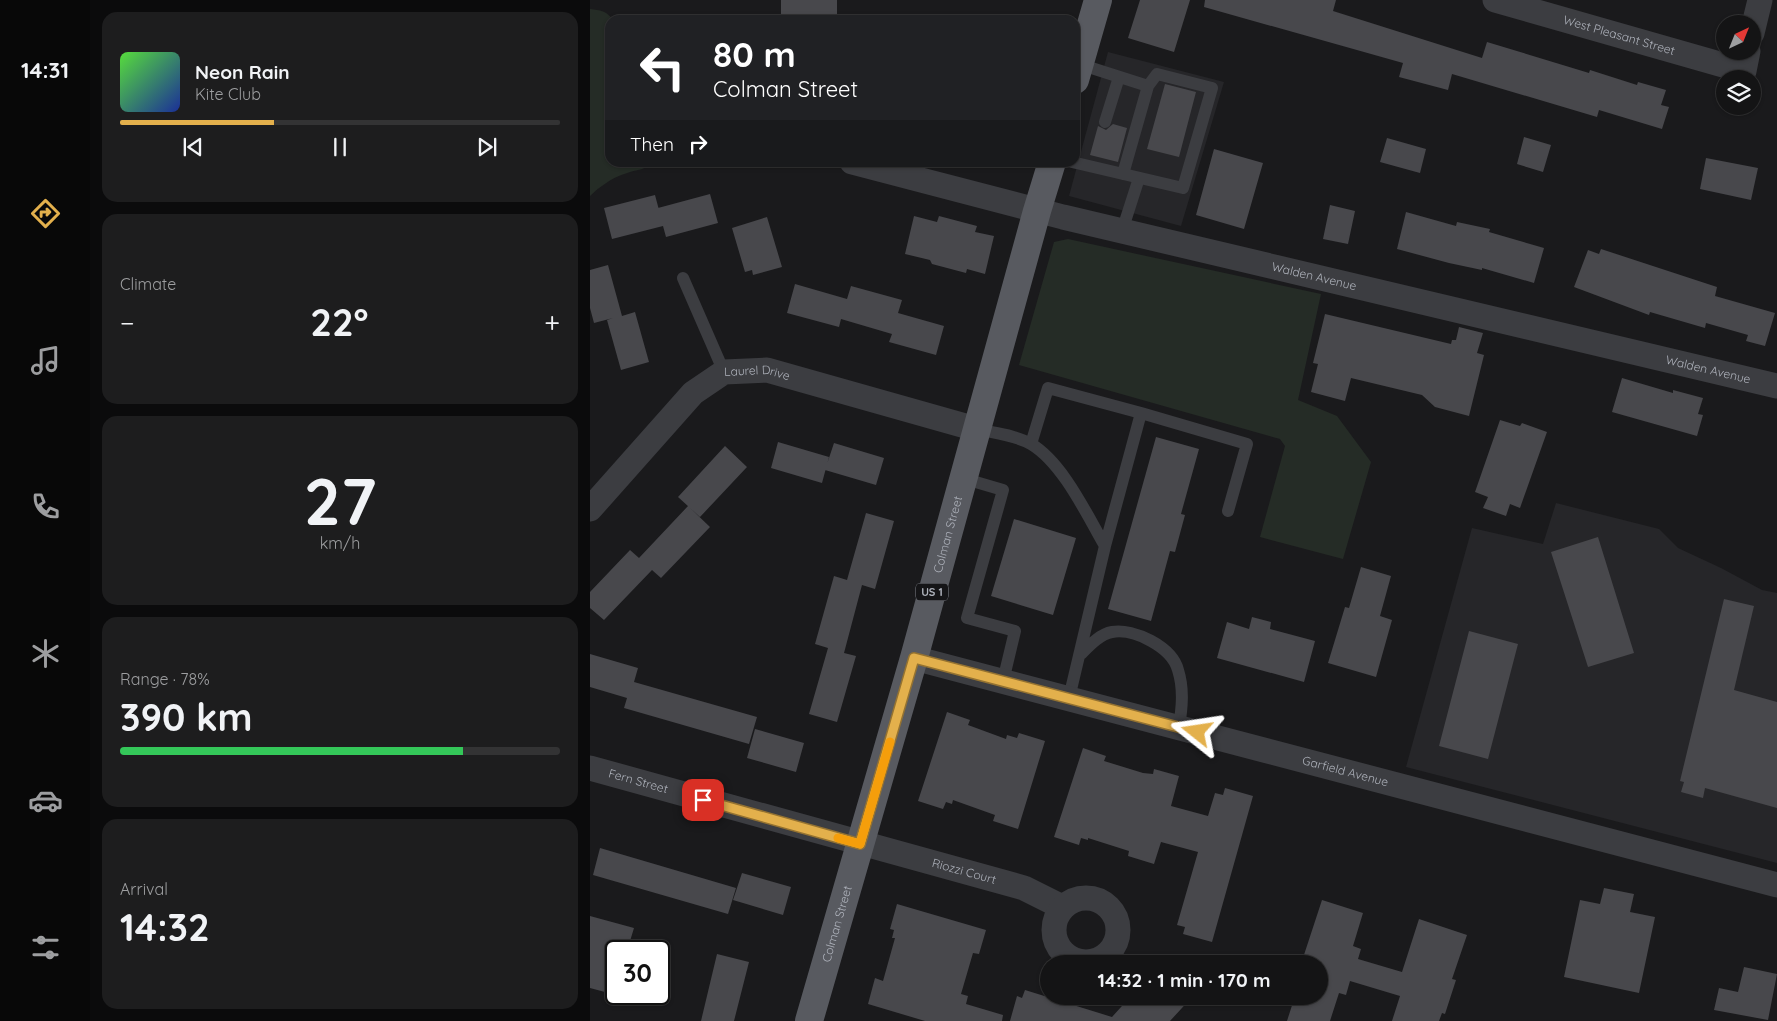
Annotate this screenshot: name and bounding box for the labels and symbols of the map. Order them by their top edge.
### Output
street label: West Pleasant Street [1562,12,1677,58]
north arrow [1716,15,1761,60]
street label: Walden Avenue [1270,259,1358,293]
street label: Walden Avenue [1664,352,1752,387]
street label: Laurel Drive [724,362,792,383]
street label: Colman Street [930,494,965,574]
road number: US 1 [916,584,948,600]
position arrow [1170,705,1222,757]
street label: Garfield Avenue [1301,752,1390,790]
street label: Fern Street [607,765,670,796]
pin [682,779,724,821]
street label: Riozzi Court [930,855,998,887]
street label: Colman Street [818,884,855,964]
speed limit sign: 30 [605,940,670,1005]

